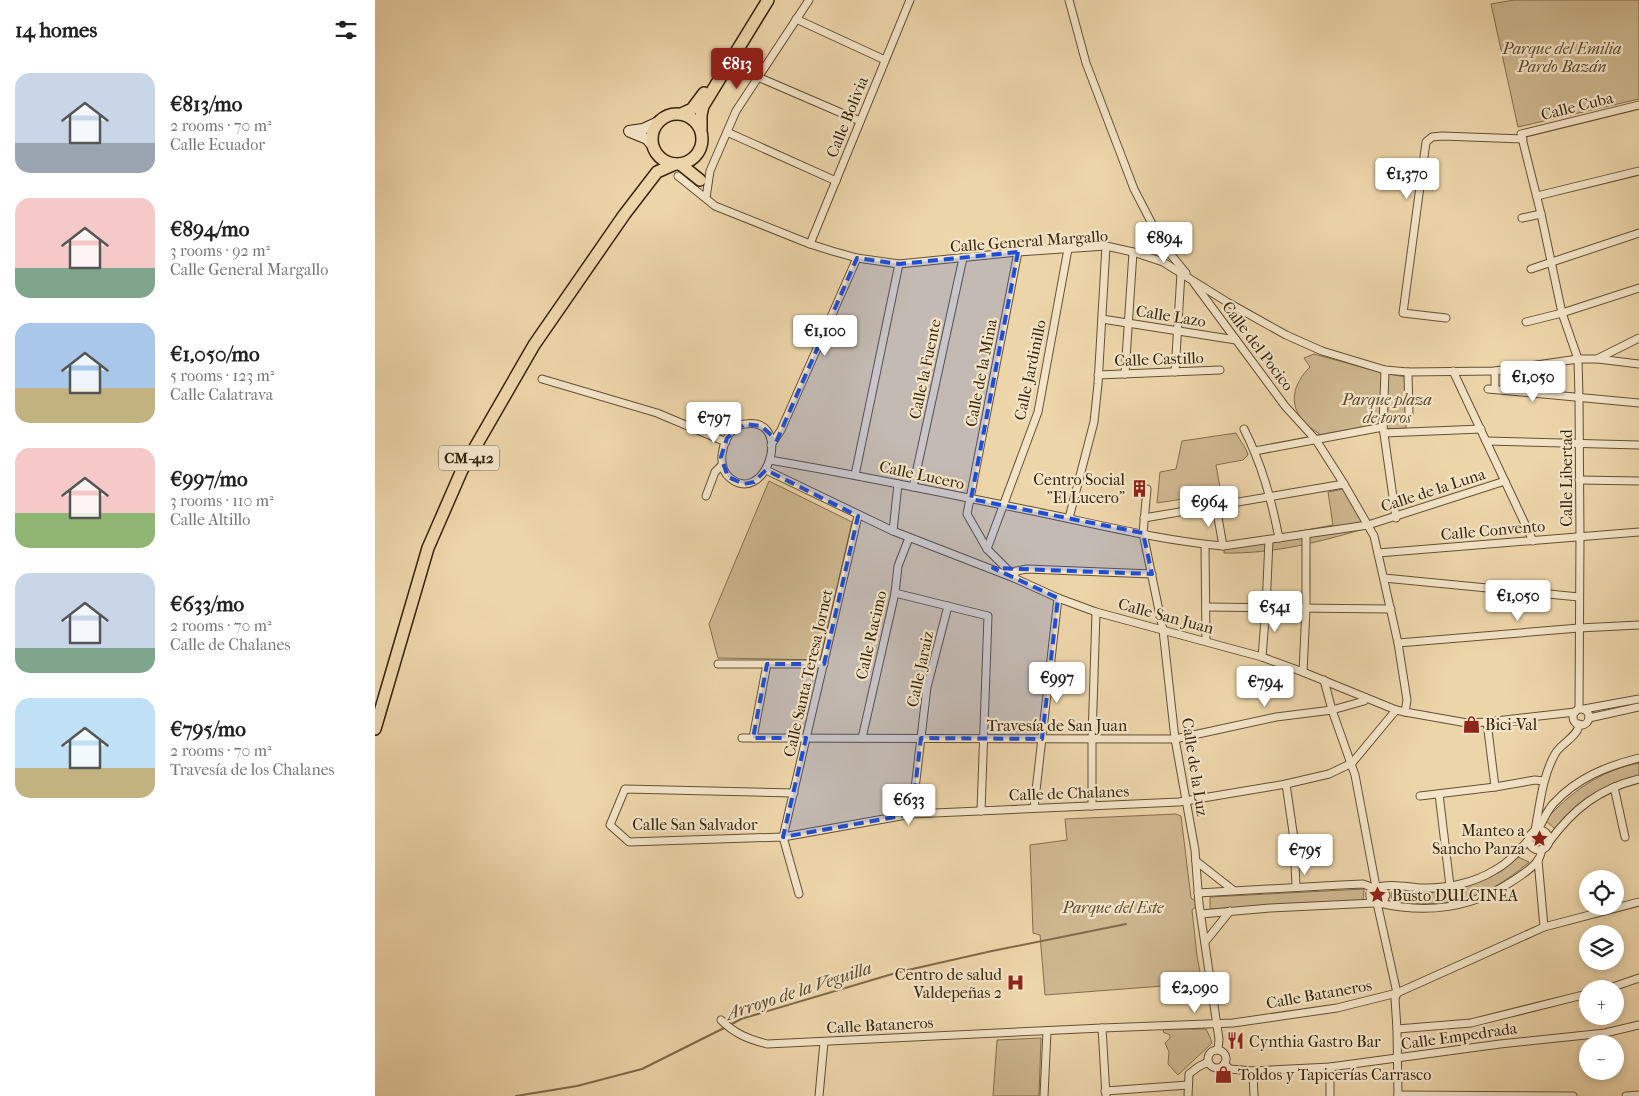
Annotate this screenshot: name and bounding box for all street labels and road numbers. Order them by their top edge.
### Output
street label: Calle Bolivia [822,73,872,160]
street label: Calle Cuba [1539,88,1616,124]
street label: Calle General Margallo [949,226,1109,256]
street label: Calle del Pocico [1218,298,1298,394]
street label: Calle Lazo [1135,301,1207,331]
street label: Calle la Fuente [905,317,945,421]
street label: Calle de la Mina [961,317,1001,429]
street label: Calle Jardinillo [1010,318,1050,422]
street label: Calle Castillo [1114,348,1204,370]
street label: Calle Libertad [1557,429,1576,527]
road number: CM-412 [439,446,499,470]
street label: Calle Lucero [878,457,966,493]
street label: Calle de la Luna [1378,464,1488,516]
street label: Calle Convento [1440,516,1546,544]
street label: Calle Santa Teresa Jornet [779,587,837,759]
street label: Calle Racimo [852,589,890,681]
street label: Calle San Juan [1116,594,1217,638]
street label: Calle Jaraiz [903,629,937,709]
street label: Travesía de San Juan [987,716,1128,735]
street label: Calle de la Luz [1178,716,1212,818]
street label: Calle de Chalanes [1009,781,1130,805]
street label: Calle San Salvador [632,815,758,834]
street label: Calle Bataneros [1265,975,1373,1013]
street label: Calle Bataneros [826,1013,934,1037]
street label: Calle Empedrada [1400,1018,1519,1054]

